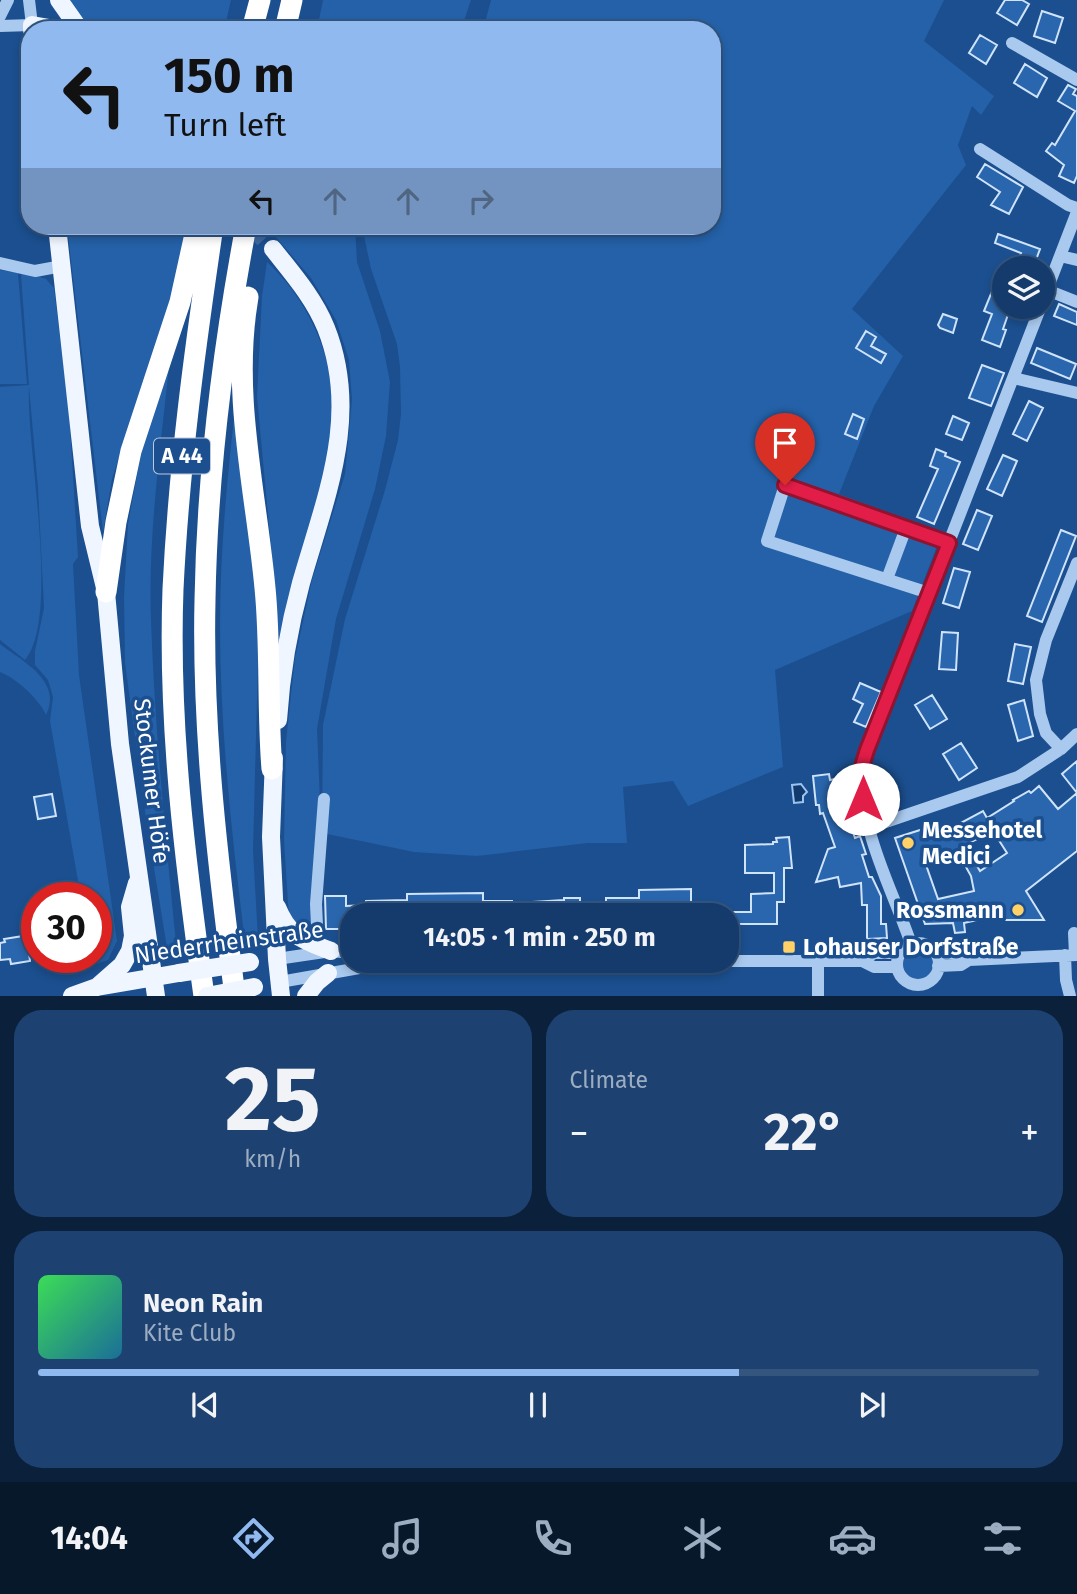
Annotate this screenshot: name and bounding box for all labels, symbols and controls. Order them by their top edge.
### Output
text: 150 m [164,46,295,105]
icon: left [49,49,140,140]
text: Turn left [164,106,286,144]
icon: left [243,182,281,220]
icon: ahead [316,182,354,220]
icon: ahead [389,182,427,220]
icon: right [462,182,500,220]
map controls [992,256,1055,319]
button: layers [992,256,1055,319]
pin [755,413,815,485]
icon: arrive [766,424,804,462]
road number: A 44 [154,438,210,474]
street label: Stockumer Höfe [128,697,176,865]
position arrow [826,762,900,836]
place label: Messehotel Medici [922,816,1042,870]
marker: Messehotel Medici [900,835,916,851]
speed limit sign: 30 [21,882,112,973]
place label: Rossmann [896,896,1004,924]
marker: Rossmann [1010,902,1026,918]
street label: Niederrheinstraße [133,915,325,969]
text: 14:05 · 1 min · 250 m [423,922,656,953]
place label: Lohauser Dorfstraße [803,933,1019,961]
marker: Lohauser Dorfstraße [781,939,797,955]
text: 25 [225,1045,321,1154]
text: Climate [570,1066,648,1094]
text: 22° [764,1101,845,1164]
text: − [570,1110,589,1156]
text: + [1020,1110,1039,1156]
text: km/h [244,1145,301,1173]
text: Neon Rain [143,1288,263,1319]
text: Kite Club [143,1319,236,1347]
icon: previous [186,1386,224,1424]
icon: pause [519,1386,557,1424]
icon: next [853,1386,891,1424]
icon: directions [229,1514,278,1563]
icon: music [378,1514,427,1563]
icon: phone [528,1514,577,1563]
icon: climate [678,1514,727,1563]
icon: car [828,1514,877,1563]
icon: filters [978,1514,1027,1563]
text: 14:04 [50,1519,128,1557]

